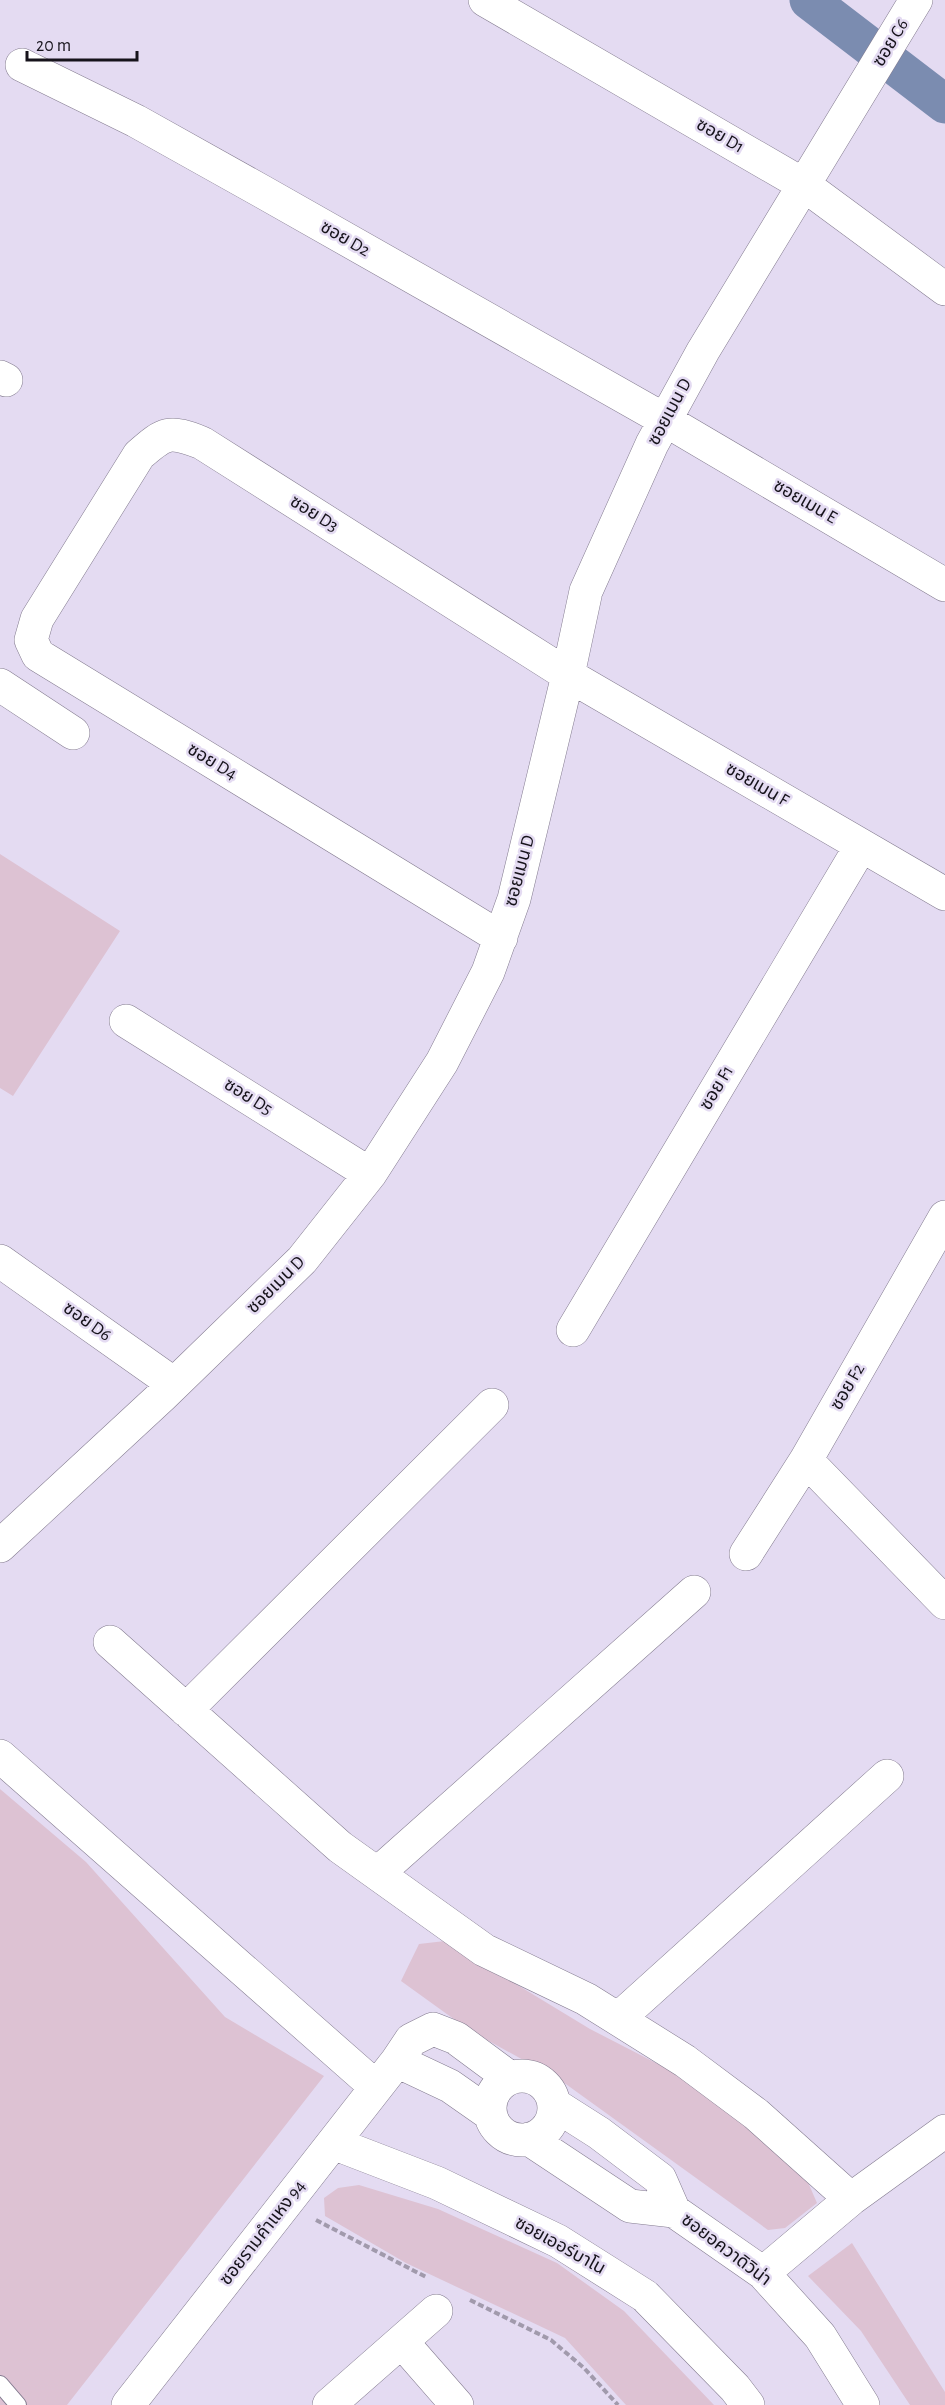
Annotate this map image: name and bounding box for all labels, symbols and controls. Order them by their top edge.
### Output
street label: ซอย C6 [870,16,912,70]
scale bar [27,24,136,62]
text: 20 m [36,37,71,55]
street label: ซอย D1 [693,115,747,157]
street label: ซอย D2 [317,218,373,260]
street label: ซอยเมน D [645,376,695,448]
street label: ซอยเมน E [770,477,840,527]
street label: ซอย D3 [287,492,341,536]
street label: ซอย D4 [184,740,240,784]
street label: ซอยเมน F [723,760,792,810]
street label: ซอยเมน D [502,833,538,909]
street label: ซอย F1 [697,1063,737,1113]
street label: ซอย D5 [221,1075,275,1119]
street label: ซอยเมน D [244,1253,308,1317]
street label: ซอย D6 [60,1299,114,1345]
street label: ซอย F2 [828,1361,868,1413]
street label: ซอยรามคําแหง 94 [217,2177,309,2289]
street label: ซอยอควาดิวิน่า [678,2210,775,2289]
street label: ซอยเออร์บาโน [512,2213,609,2278]

